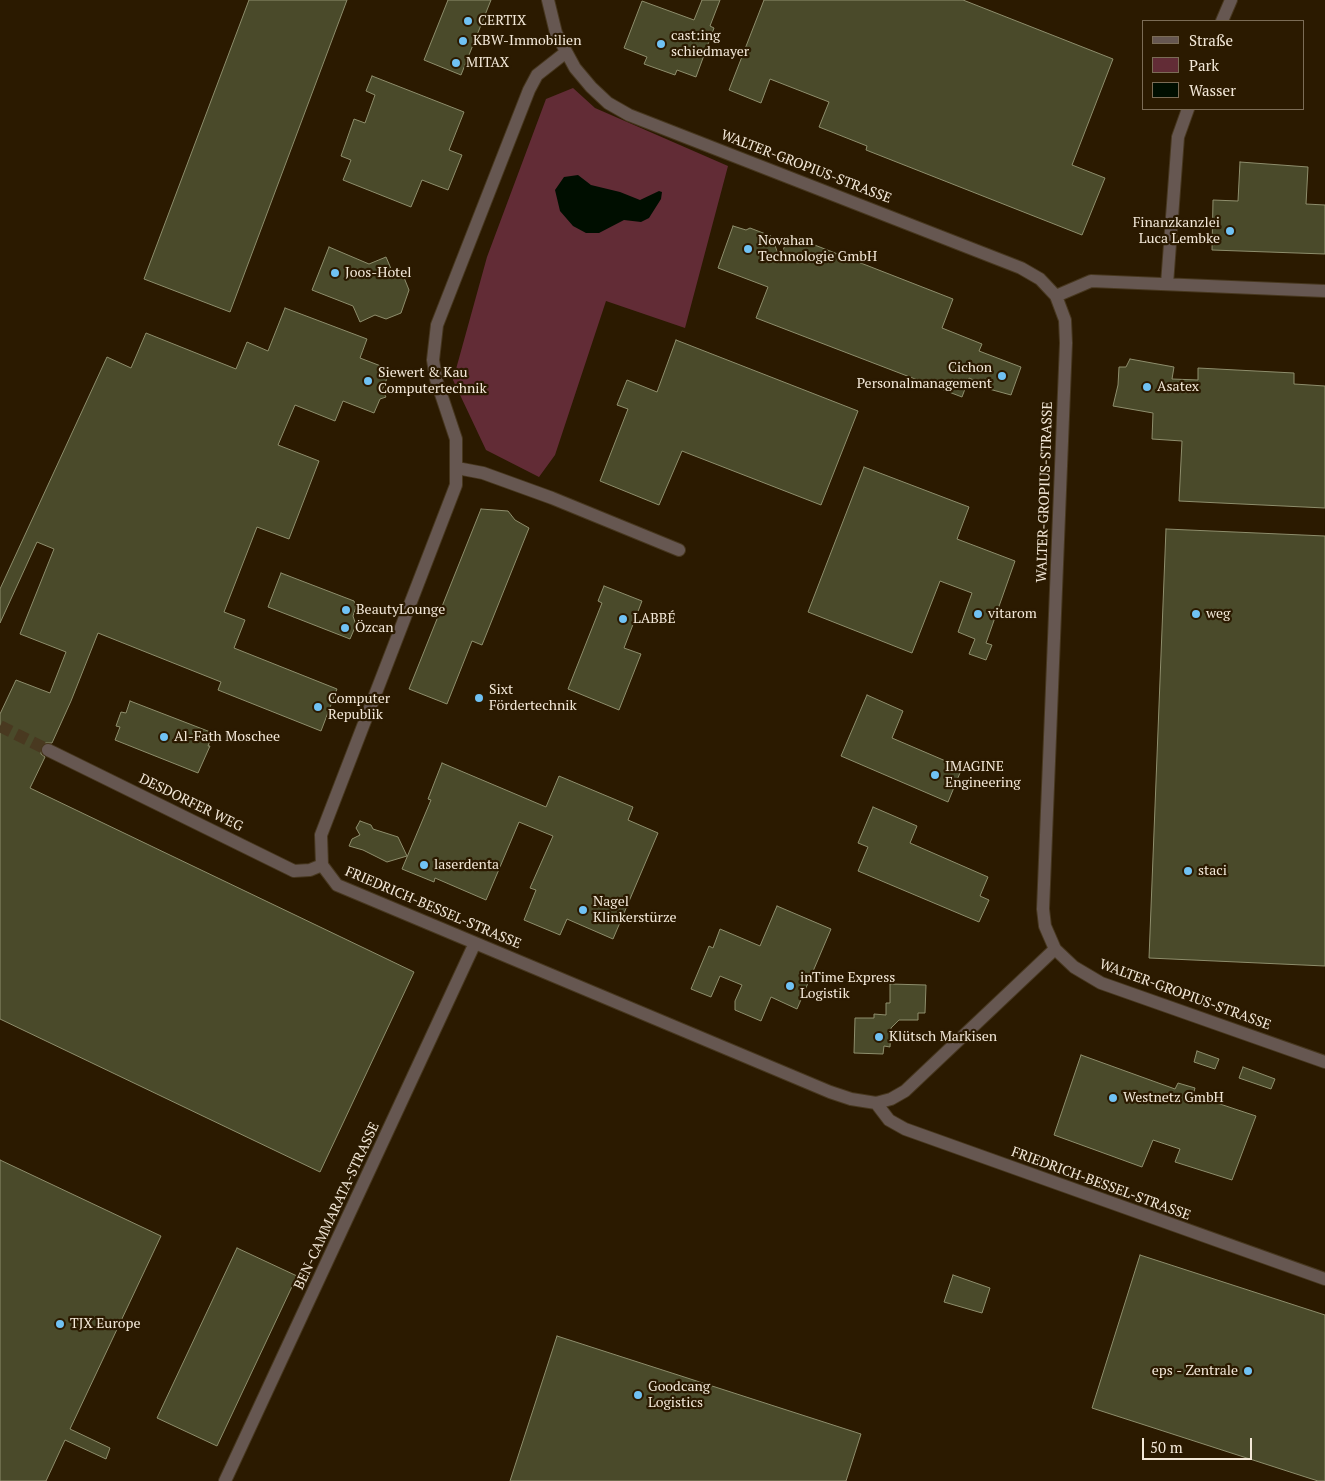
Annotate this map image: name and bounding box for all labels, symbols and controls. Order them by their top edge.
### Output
place label: CERTIX [478,13,526,29]
marker: CERTIX [462,15,474,27]
legend [1142,20,1305,110]
place label: cast:ing schiedmayer [671,28,749,60]
text: Straße [1189,30,1233,50]
place label: KBW-Immobilien [473,33,581,49]
marker: KBW-Immobilien [457,35,469,47]
marker: cast:ing schiedmayer [655,38,667,50]
place label: MITAX [466,55,509,71]
text: Park [1189,55,1219,75]
marker: MITAX [450,57,462,69]
text: Wasser [1189,80,1236,100]
street label: WALTER-GROPIUS-STRASSE [718,127,894,207]
place label: Finanzkanzlei Luca Lembke [1133,215,1220,248]
marker: Finanzkanzlei Luca Lembke [1224,225,1236,237]
place label: Novahan Technologie GmbH [758,233,877,266]
marker: Novahan Technologie GmbH [742,243,754,255]
place label: Joos-Hotel [345,265,411,281]
marker: Joos-Hotel [329,267,341,279]
place label: Cichon Personalmanagement [857,360,992,392]
place label: Siewert & Kau Computertechnik [378,365,487,398]
marker: Cichon Personalmanagement [996,370,1008,382]
marker: Siewert & Kau Computertechnik [362,375,374,387]
place label: Asatex [1157,379,1199,395]
marker: Asatex [1141,381,1153,393]
street label: WALTER-GROPIUS-STRASSE [1033,401,1057,583]
place label: BeautyLounge [356,602,445,618]
marker: BeautyLounge [340,604,352,616]
place label: vitarom [988,606,1037,622]
place label: weg [1206,606,1230,622]
marker: vitarom [972,608,984,620]
marker: weg [1190,608,1202,620]
place label: LABBÉ [633,611,676,627]
marker: LABBÉ [617,613,629,625]
place label: Özcan [355,620,394,636]
marker: Özcan [339,622,351,634]
place label: Sixt Fördertechnik [489,682,577,714]
place label: Computer Republik [328,691,390,724]
marker: Sixt Fördertechnik [473,692,485,704]
marker: Computer Republik [312,701,324,713]
place label: Al-Fath Moschee [174,729,280,745]
marker: Al-Fath Moschee [158,731,170,743]
place label: IMAGINE Engineering [945,759,1021,792]
marker: IMAGINE Engineering [929,769,941,781]
street label: DESDORFER WEG [136,771,246,835]
place label: laserdenta [434,857,499,873]
marker: laserdenta [418,859,430,871]
street label: FRIEDRICH-BESSEL-STRASSE [342,863,524,953]
place label: staci [1198,863,1227,879]
marker: staci [1182,865,1194,877]
place label: Nagel Klinkerstürze [593,894,677,926]
marker: Nagel Klinkerstürze [577,904,589,916]
street label: WALTER-GROPIUS-STRASSE [1097,956,1273,1034]
place label: inTime Express Logistik [800,970,895,1002]
marker: inTime Express Logistik [784,980,796,992]
place label: Klütsch Markisen [889,1029,997,1045]
marker: Klütsch Markisen [873,1031,885,1043]
place label: Westnetz GmbH [1123,1090,1224,1106]
marker: Westnetz GmbH [1107,1092,1119,1104]
street label: BEN-CAMMARATA-STRASSE [291,1120,383,1292]
street label: FRIEDRICH-BESSEL-STRASSE [1009,1144,1193,1224]
place label: TJX Europe [70,1316,140,1332]
marker: TJX Europe [54,1318,66,1330]
place label: eps - Zentrale [1152,1363,1238,1379]
marker: eps - Zentrale [1242,1365,1254,1377]
place label: Goodcang Logistics [648,1379,710,1411]
marker: Goodcang Logistics [632,1389,644,1401]
scale bar [1145,1428,1255,1460]
text: 50 m [1150,1437,1183,1457]

